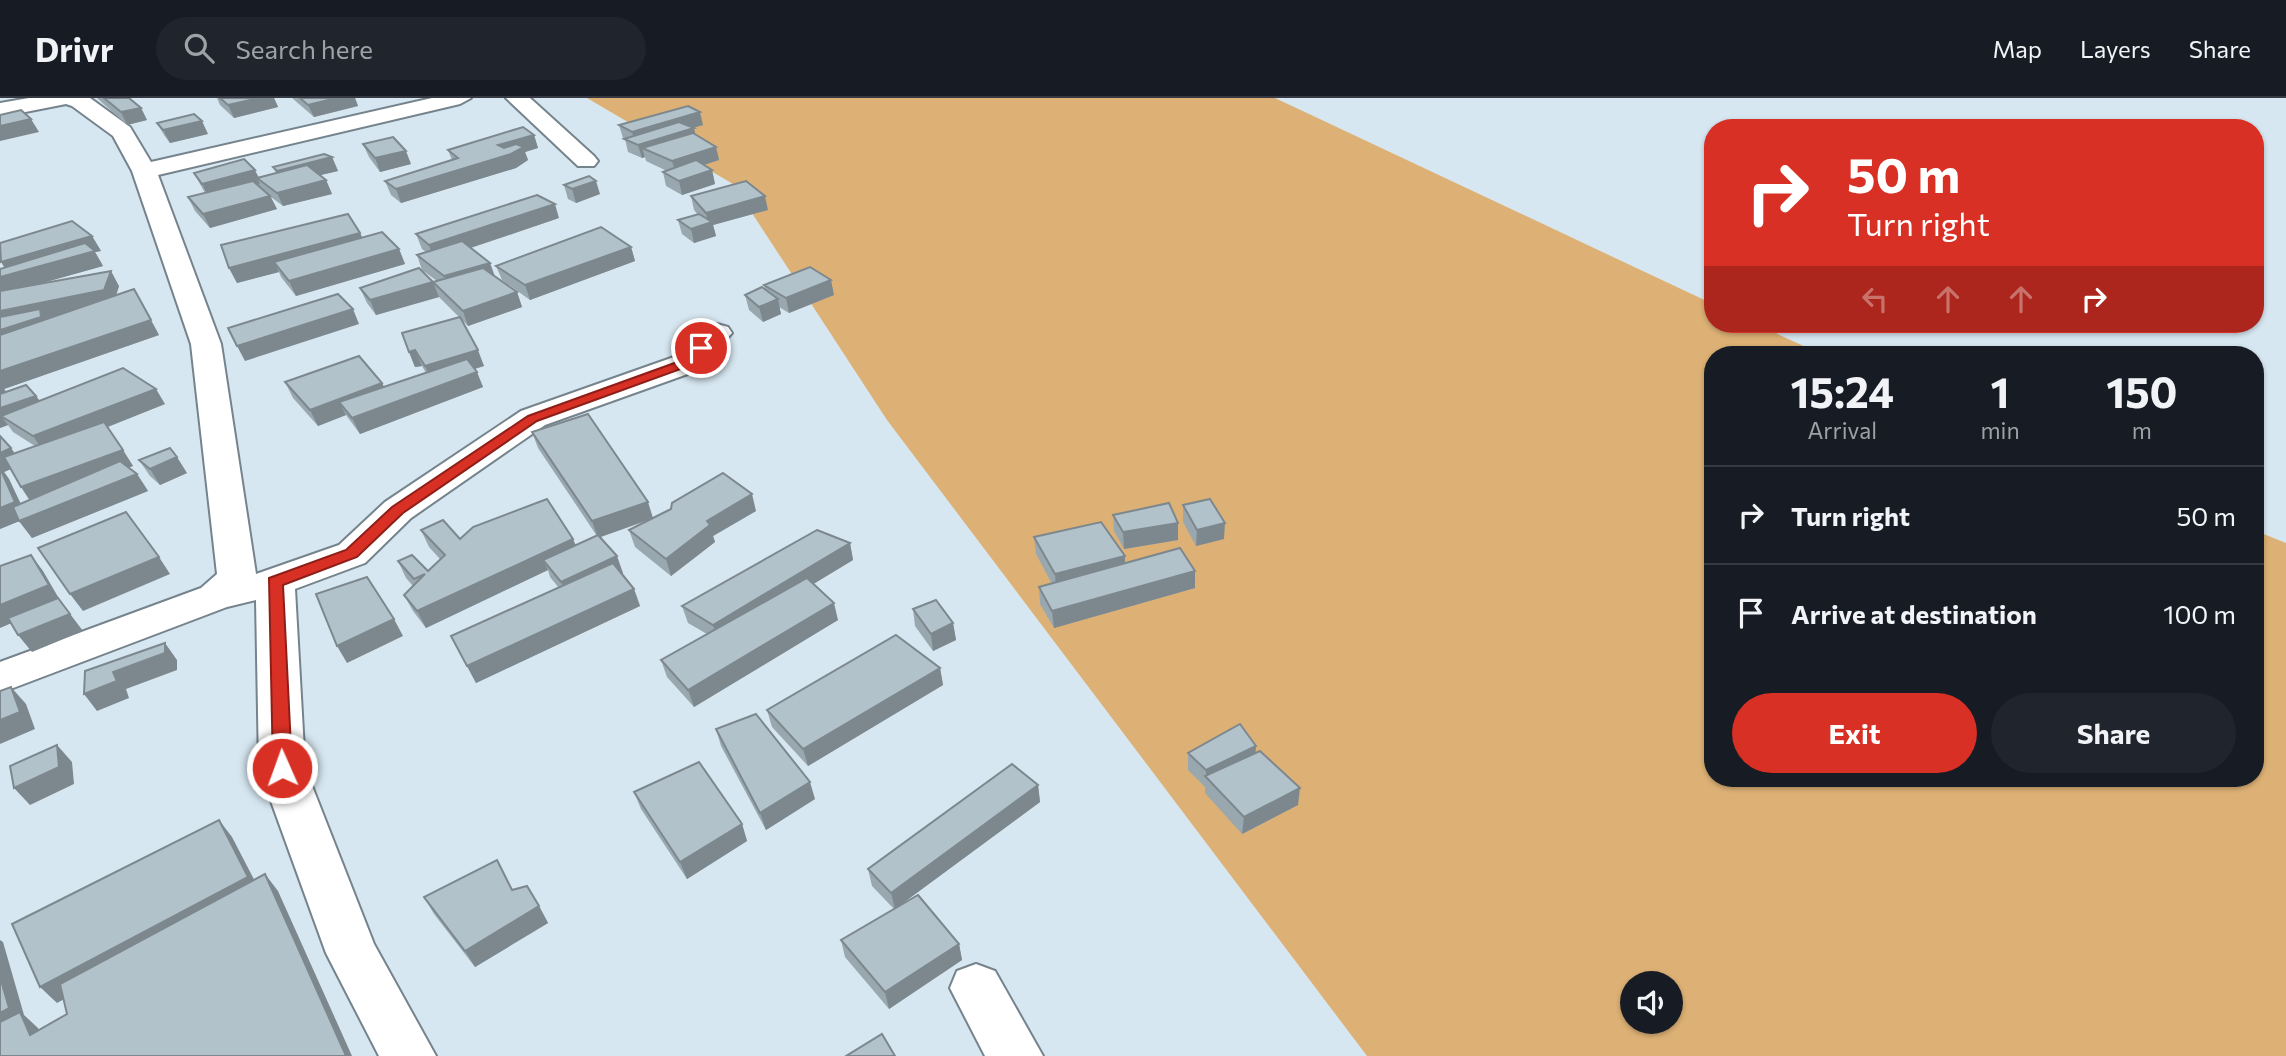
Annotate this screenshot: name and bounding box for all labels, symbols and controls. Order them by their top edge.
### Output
search box [156,17,646,80]
text: Drivr [35,28,114,69]
icon: search [180,29,218,67]
text: Search here [236,33,373,64]
text: Map [1993,34,2042,63]
text: Layers [2080,34,2151,63]
text: Share [2189,34,2251,63]
text: 50 m [1847,143,1960,203]
icon: right [1732,147,1823,238]
text: Turn right [1847,203,1990,243]
icon: left [1856,280,1894,318]
icon: ahead [1929,280,1967,318]
icon: ahead [2002,280,2040,318]
icon: right [2075,280,2113,318]
pin [671,318,731,378]
icon: arrive [682,329,720,367]
text: 15:24 [1790,365,1894,417]
text: 1 [1991,365,2010,417]
text: 150 [2106,365,2178,417]
text: Arrival [1807,416,1877,444]
text: min [1981,416,2020,444]
text: m [2132,416,2152,444]
icon: right [1732,496,1770,534]
text: Turn right [1791,500,1910,531]
text: 50 m [2176,500,2236,531]
icon: arrive [1732,594,1770,632]
text: Arrive at destination [1791,598,2037,629]
text: 100 m [2163,598,2236,629]
button: Exit [1732,693,1977,773]
button: Share [1991,693,2236,773]
position arrow [245,731,319,805]
map controls [1620,971,1683,1034]
button: sound [1620,971,1683,1034]

